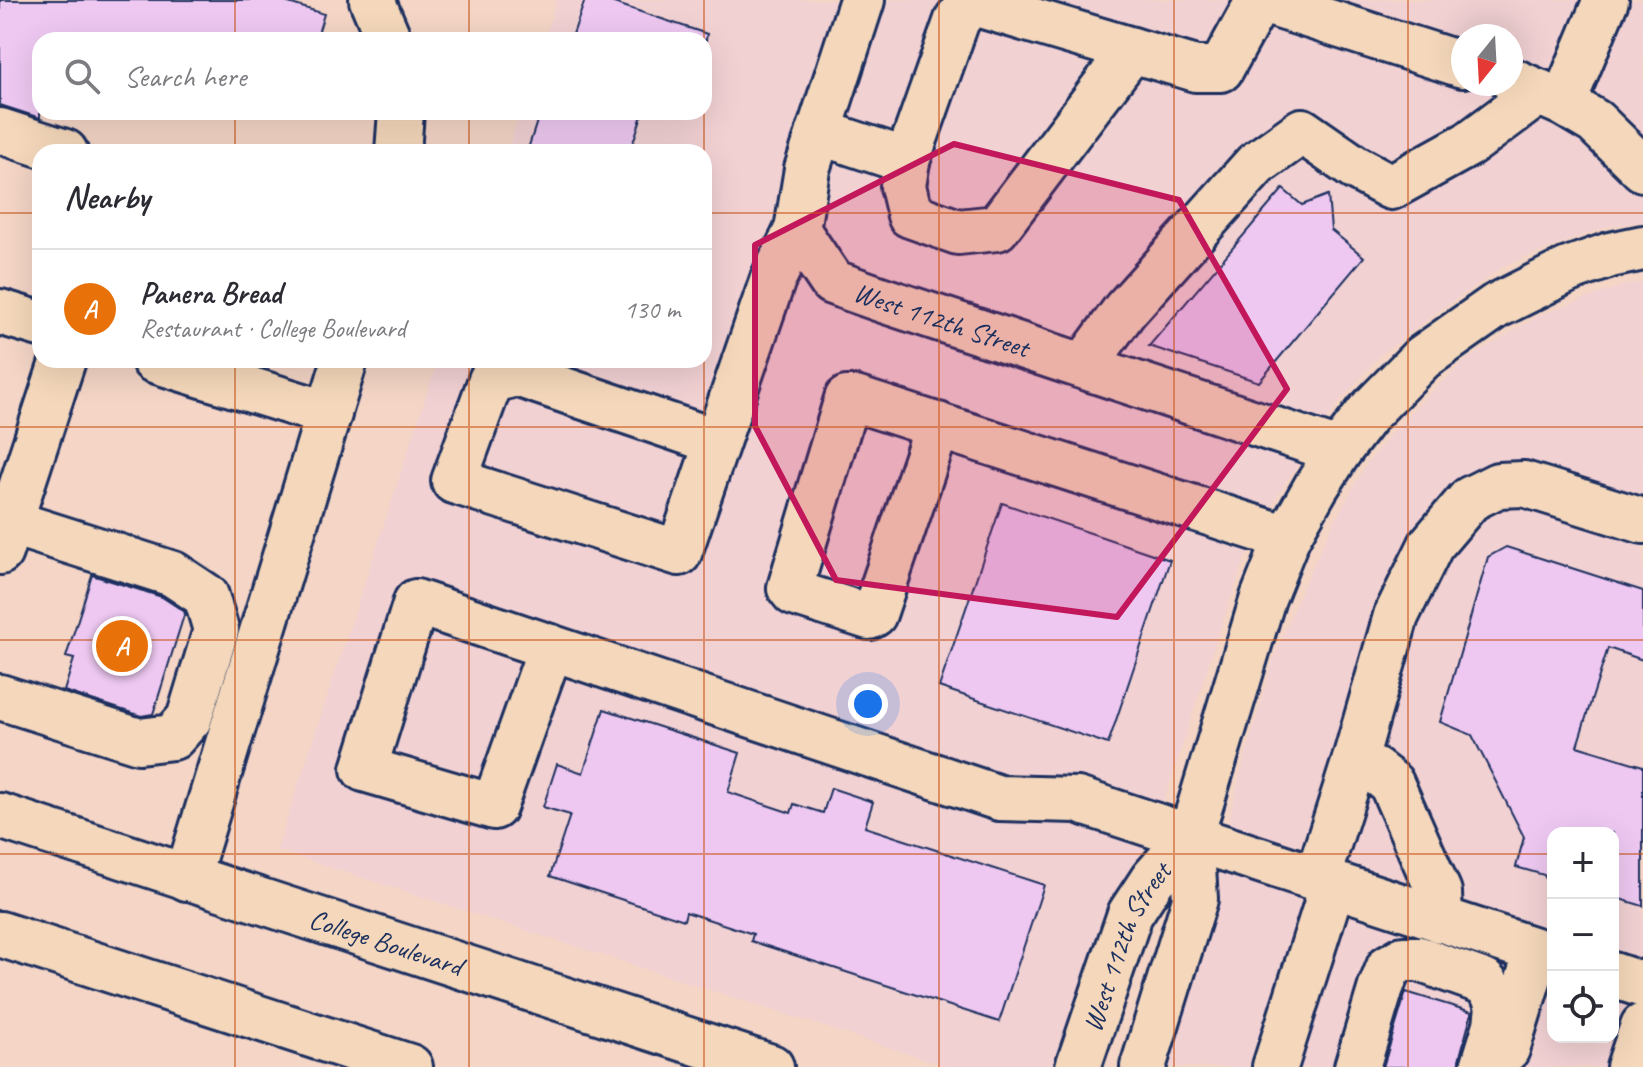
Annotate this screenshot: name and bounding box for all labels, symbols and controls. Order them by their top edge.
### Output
north arrow [1451,24,1523,96]
search box [32,32,712,120]
icon: search [60,54,104,98]
text: Search here [124,57,246,95]
text: Nearby [64,175,150,218]
text: Panera Bread [140,274,282,312]
street label: West 112th Street [849,274,1036,366]
text: A [83,293,97,326]
text: 130 m [624,293,680,326]
text: Restaurant · College Boulevard [140,312,406,345]
pin: A [96,616,148,676]
your location [848,684,888,724]
map controls [1547,827,1619,1043]
button: + [1547,827,1619,899]
street label: West 112th Street [1074,852,1180,1036]
button: − [1547,899,1619,971]
street label: College Boulevard [305,901,471,985]
button: locate [1547,971,1619,1043]

